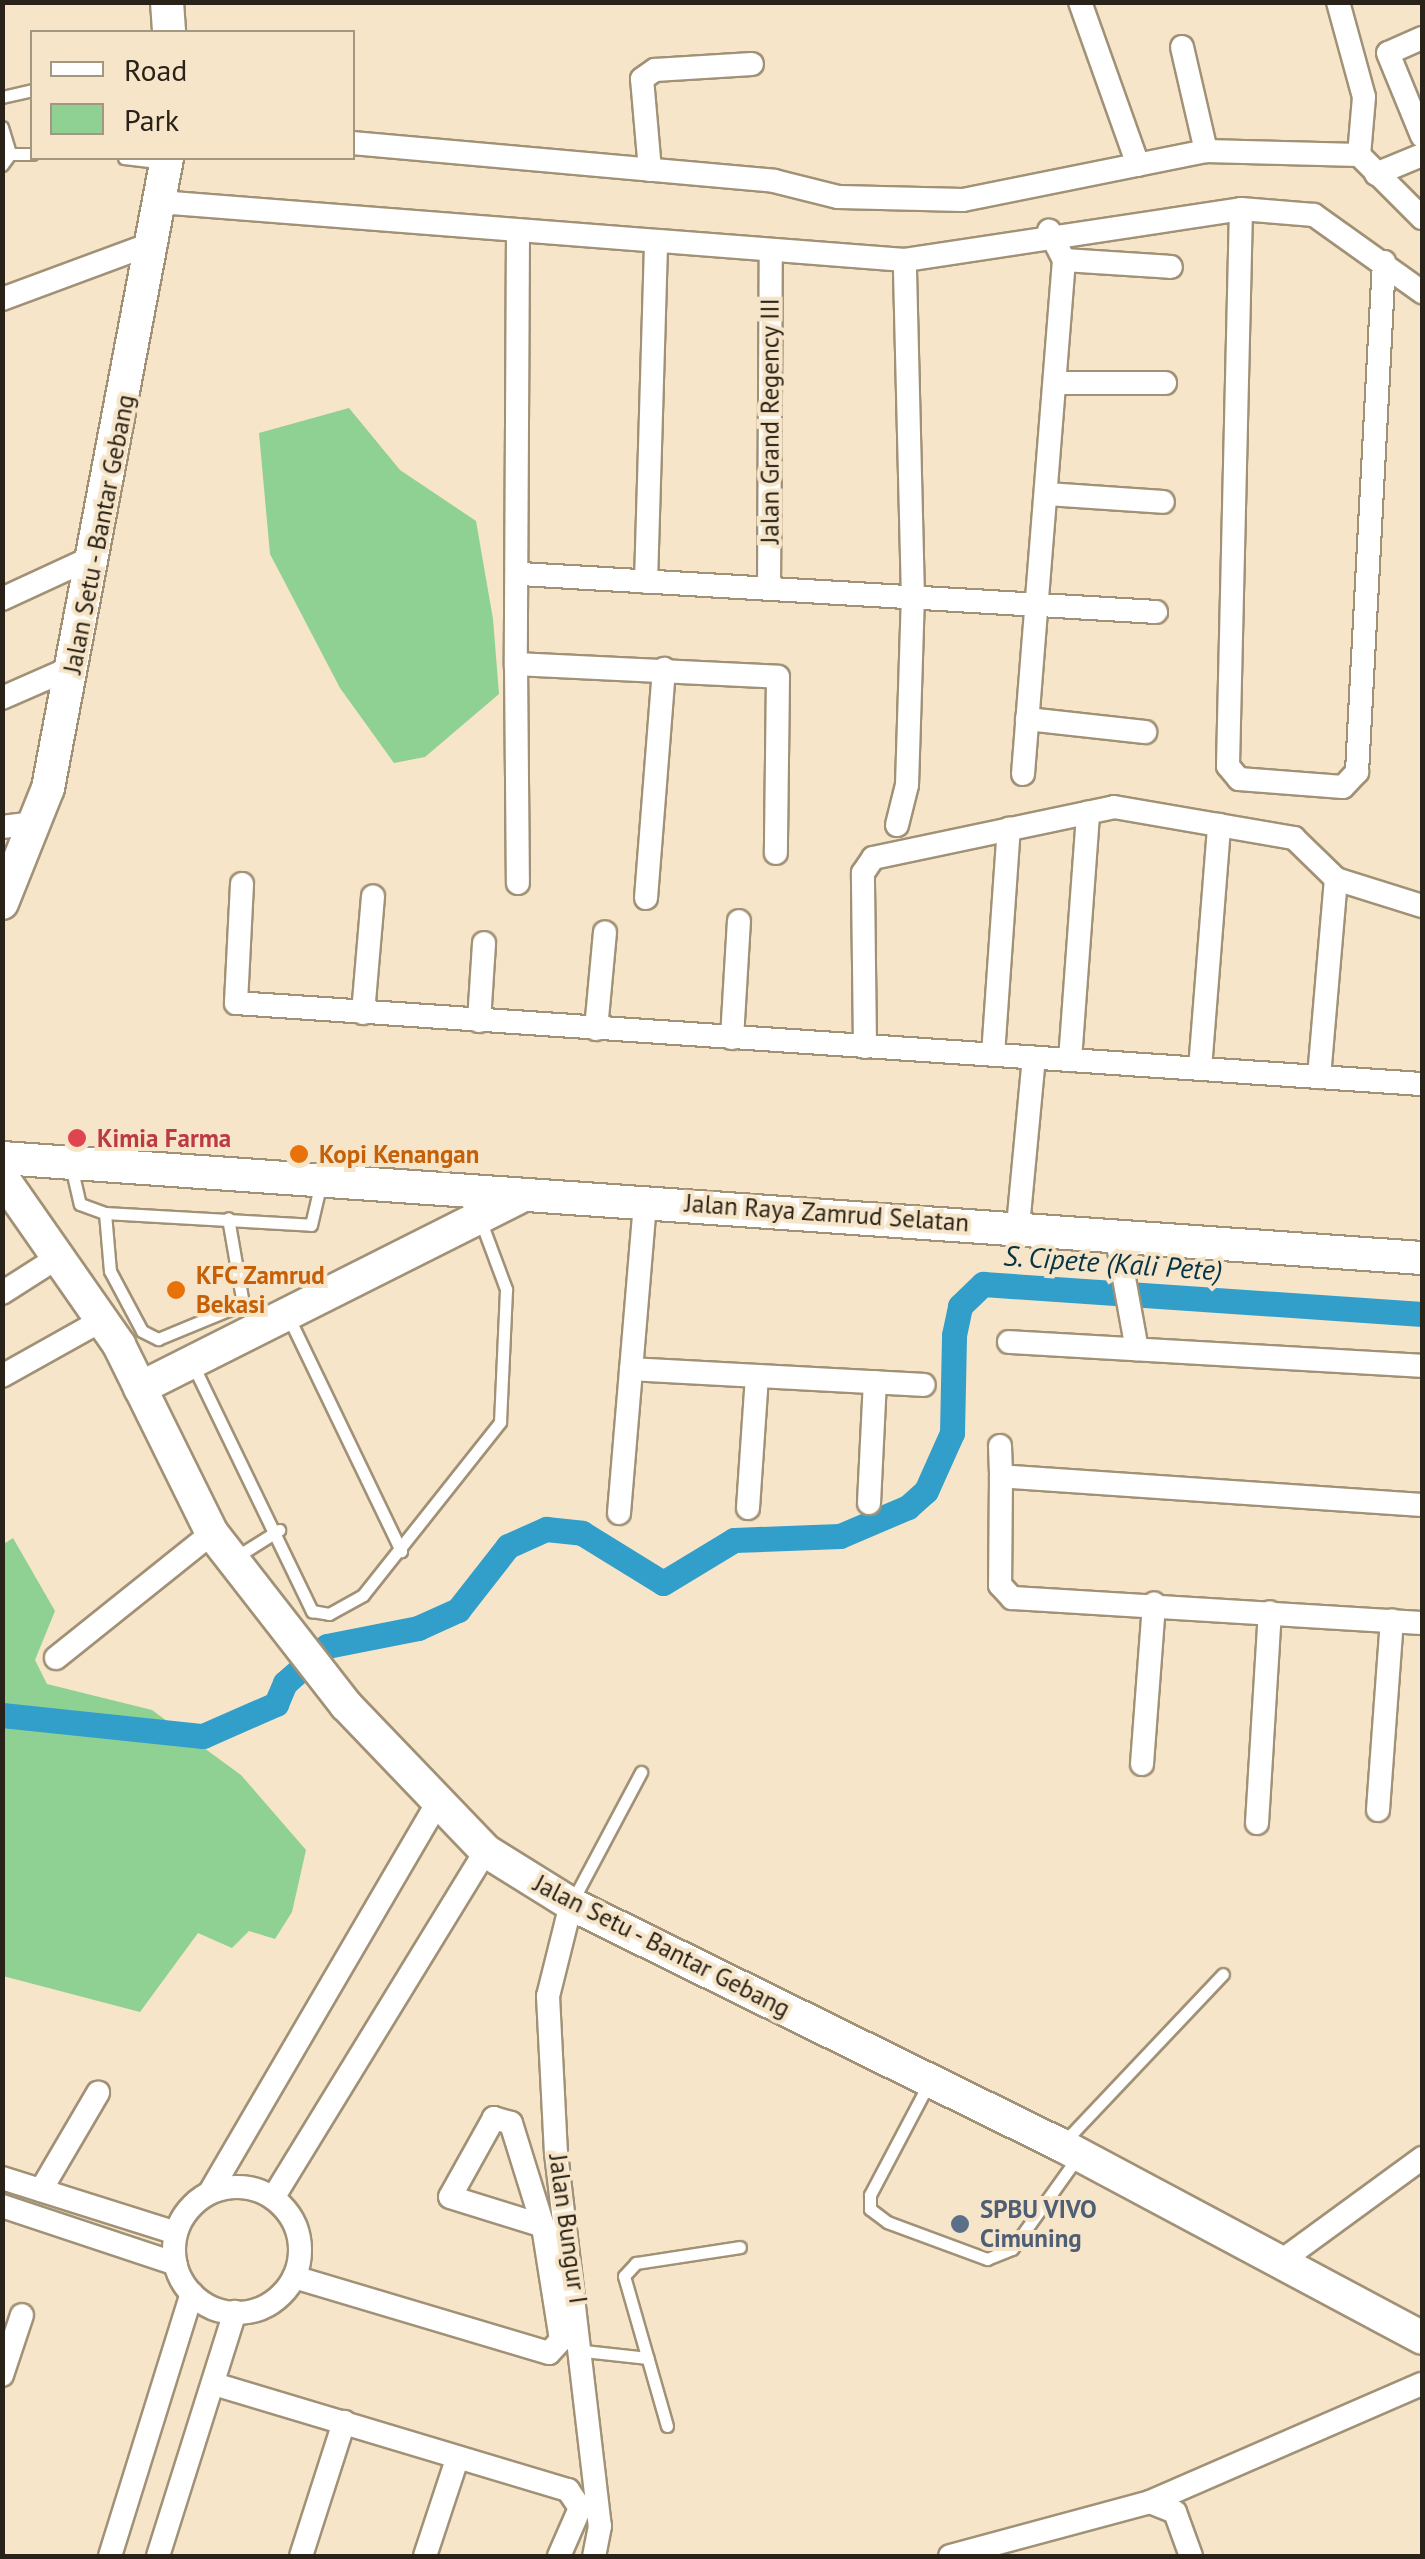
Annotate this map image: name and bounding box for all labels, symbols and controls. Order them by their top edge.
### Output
legend [30,30,355,160]
text: Road [124,50,188,89]
text: Park [124,100,179,139]
street label: Jalan Grand Regency III [755,298,785,544]
street label: Jalan Setu - Bantar Gebang [57,390,141,678]
place label: Kimia Farma [97,1123,231,1153]
marker: Kimia Farma [66,1127,88,1149]
place label: Kopi Kenangan [319,1139,479,1169]
marker: Kopi Kenangan [288,1143,310,1165]
street label: Jalan Raya Zamrud Selatan [684,1188,970,1238]
water label: S. Cipete (Kali Pete) [1001,1239,1225,1287]
place label: KFC Zamrud Bekasi [196,1261,326,1320]
marker: KFC Zamrud Bekasi [165,1279,187,1301]
street label: Jalan Setu - Bantar Gebang [527,1867,797,2025]
street label: Jalan Bungur I [543,2152,593,2306]
place label: SPBU VIVO Cimuning [980,2195,1097,2254]
marker: SPBU VIVO Cimuning [949,2213,971,2235]

